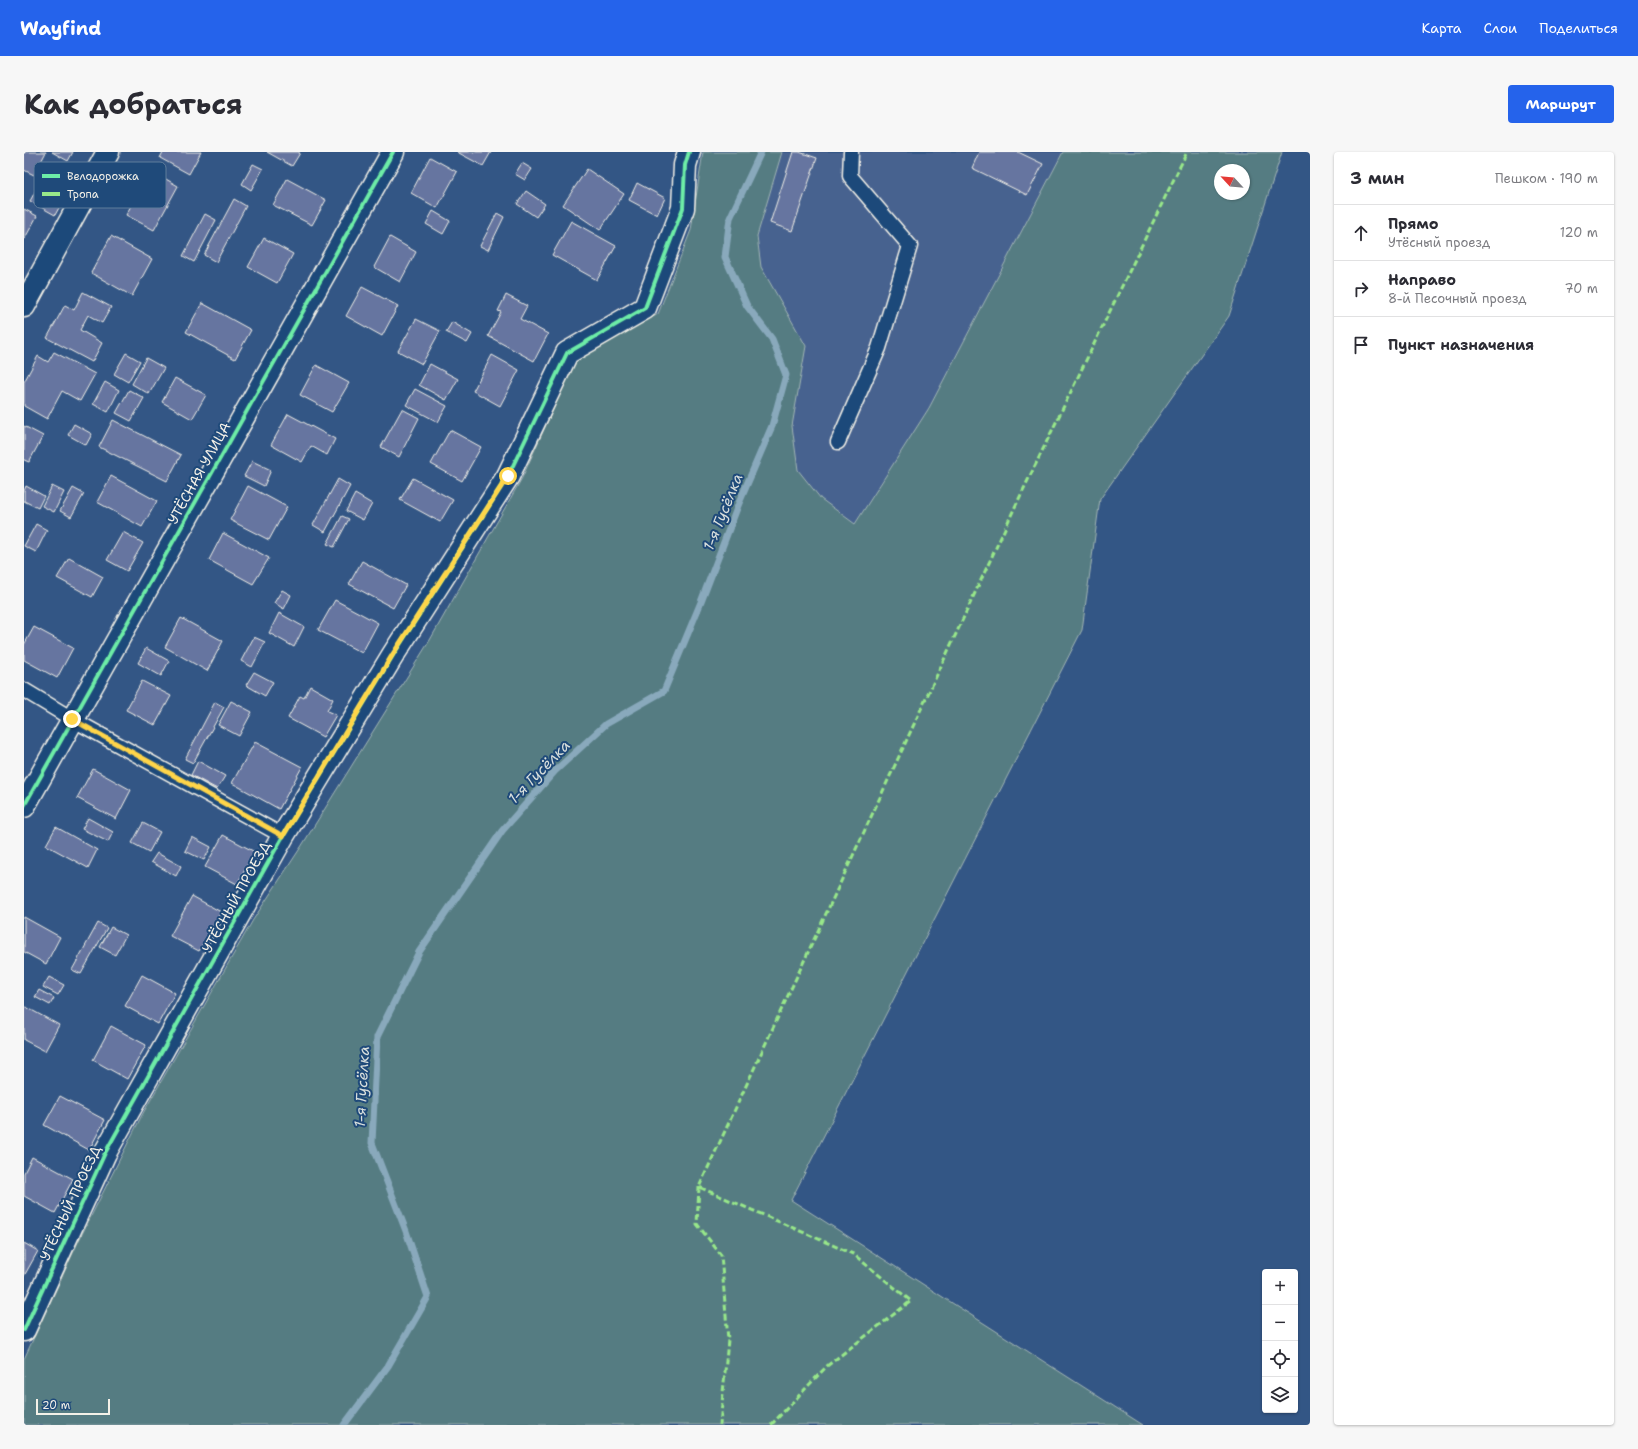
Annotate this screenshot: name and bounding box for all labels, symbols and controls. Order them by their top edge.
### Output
text: Wayfind [20,16,101,41]
text: Карта [1421,19,1462,37]
text: Слои [1484,19,1517,37]
text: Поделиться [1539,19,1618,37]
text: Как добраться [24,85,243,123]
button: Маршрут [1508,85,1614,123]
legend [34,162,166,208]
north arrow [1214,164,1250,200]
text: 3 мин [1350,167,1405,189]
text: Велодорожка [67,169,139,184]
text: Пешком · 190 m [1495,170,1598,187]
text: Тропа [67,187,99,202]
text: Прямо [1388,214,1438,234]
icon: ahead [1350,222,1372,244]
text: 120 m [1560,224,1598,241]
text: Утёсный проезд [1388,234,1490,251]
text: Направо [1388,270,1456,290]
icon: right [1350,278,1372,300]
text: 70 m [1564,280,1598,297]
text: 8-й Песочный проезд [1388,290,1527,307]
icon: arrive [1350,334,1372,356]
text: Пункт назначения [1388,335,1534,355]
street label: УТЁСНАЯ УЛИЦА [163,419,235,527]
route start [499,467,517,485]
water label: 1-я Гусёлка [698,470,748,554]
route end [63,710,81,728]
water label: 1-я Гусёлка [503,736,575,808]
street label: УТЁСНЫЙ ПРОЕЗД [198,838,274,956]
water label: 1-я Гусёлка [350,1046,374,1128]
street label: УТЁСНЫЙ ПРОЕЗД [35,1142,105,1263]
map controls [1262,1269,1298,1413]
button: + [1262,1269,1298,1305]
button: − [1262,1305,1298,1341]
button: locate [1262,1341,1298,1377]
button: layers [1262,1377,1298,1413]
scale bar [36,1397,110,1416]
text: 20 m [42,1398,70,1413]

